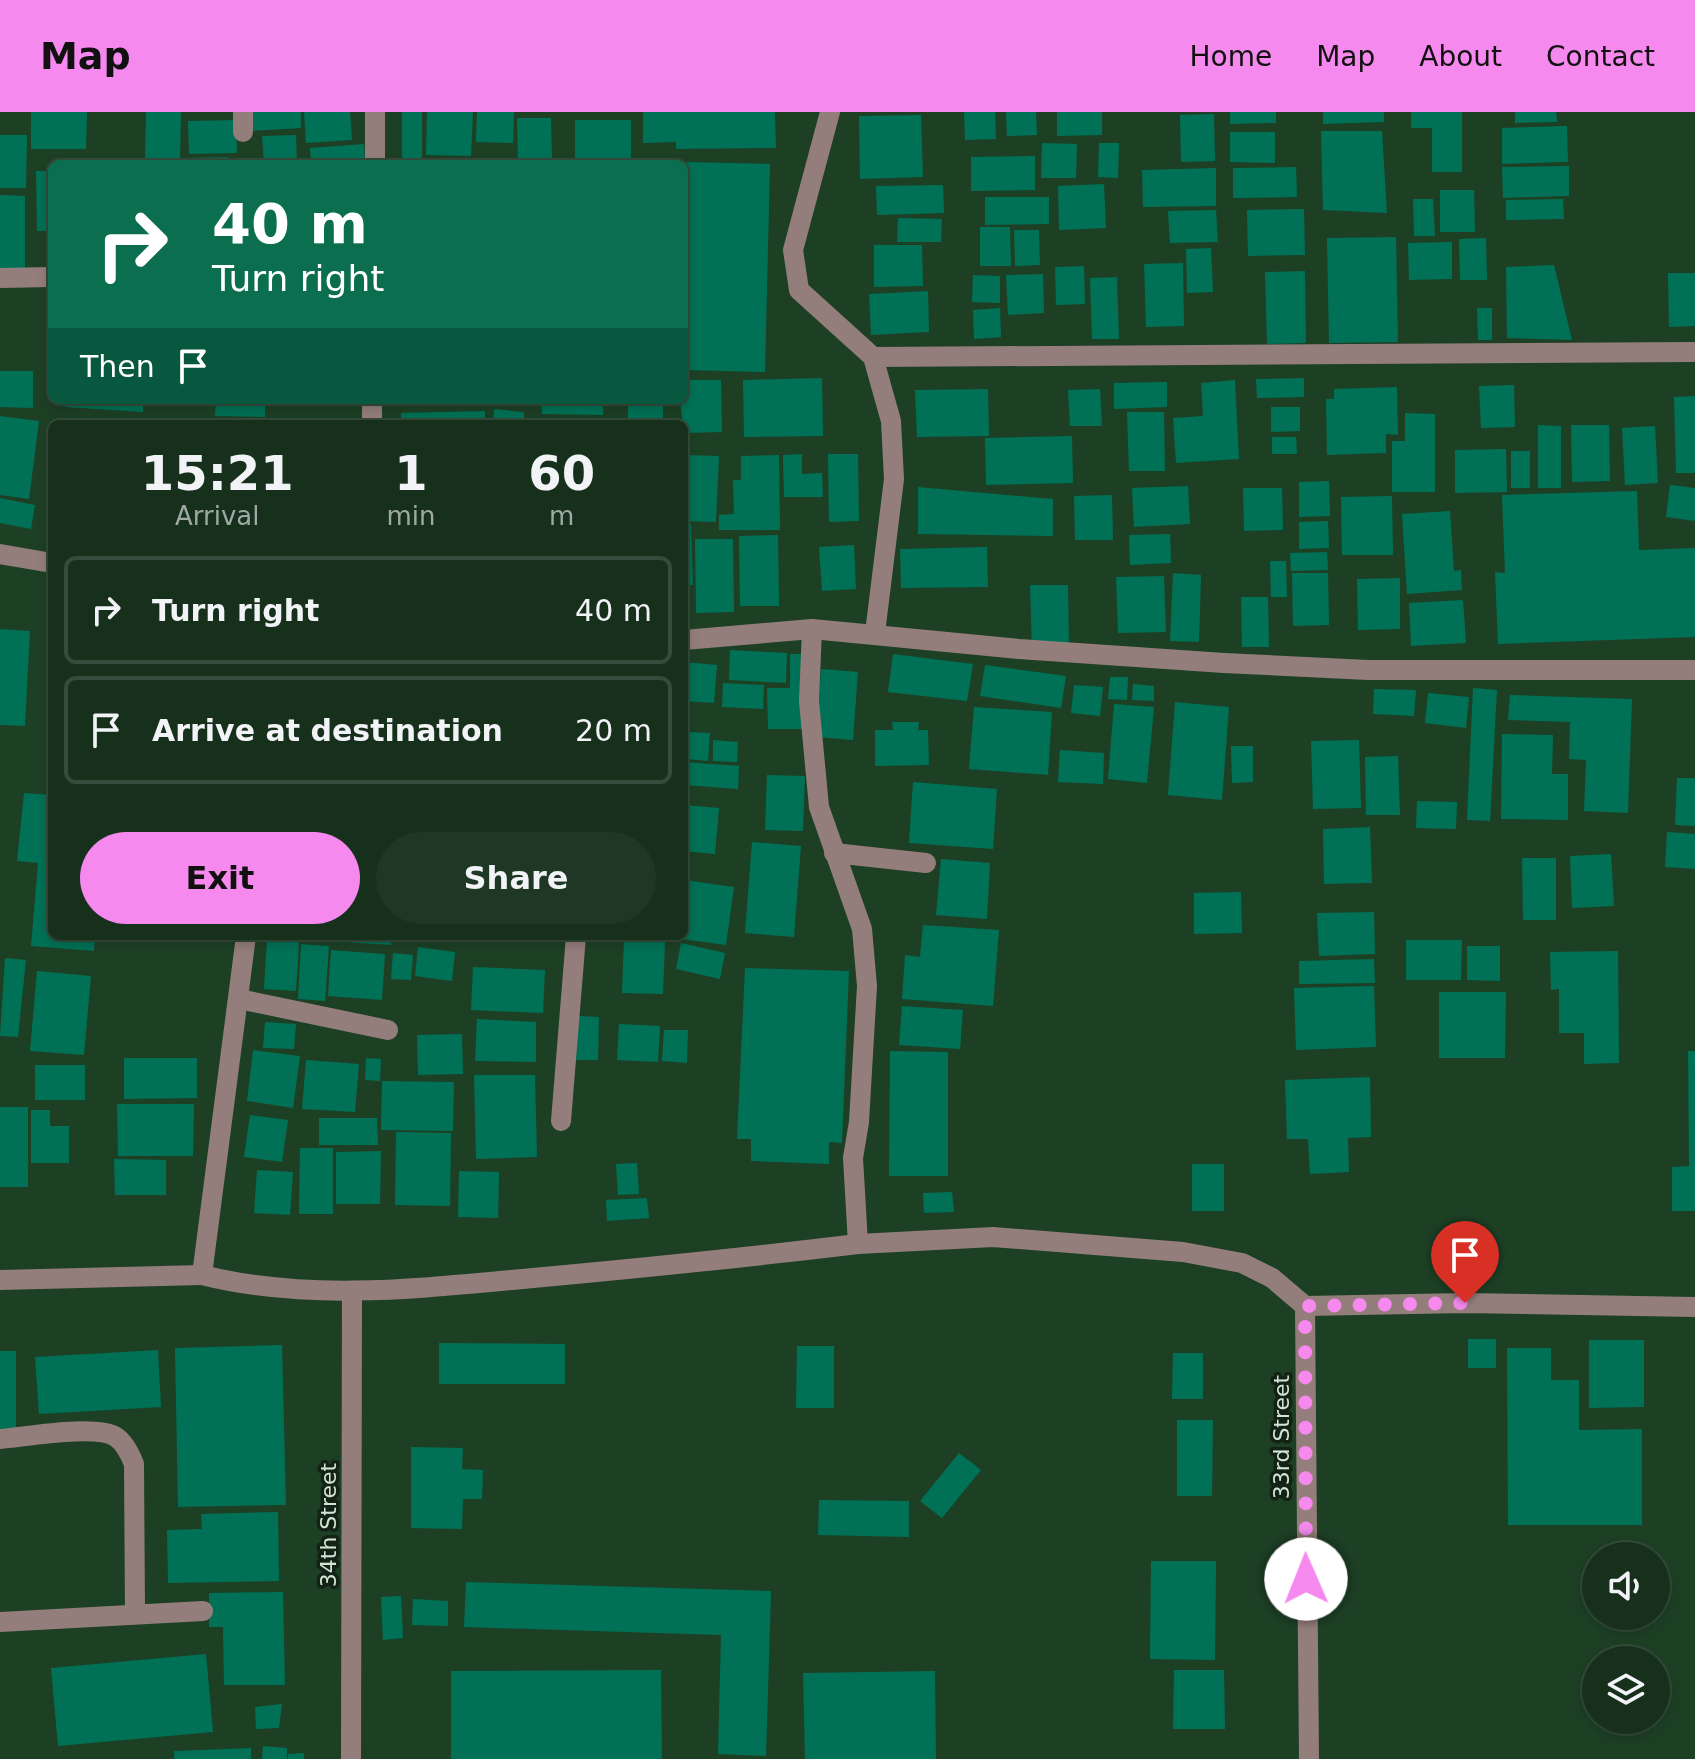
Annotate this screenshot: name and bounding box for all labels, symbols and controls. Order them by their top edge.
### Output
text: Map [40,34,131,78]
text: Home [1189,40,1272,73]
text: Map [1316,40,1375,73]
text: About [1419,40,1502,73]
text: Contact [1546,40,1655,73]
text: 40 m [212,191,368,256]
icon: right [80,192,184,296]
text: Turn right [212,258,384,299]
icon: arrive [171,344,215,388]
text: Then [80,349,155,384]
text: 15:21 [141,445,294,501]
text: 1 [394,445,428,501]
text: 60 [528,445,595,501]
text: Arrival [175,501,259,531]
text: min [386,501,436,531]
text: m [549,501,574,531]
icon: right [84,588,128,632]
text: Turn right [152,593,319,628]
text: 40 m [575,593,652,628]
icon: arrive [84,708,128,752]
text: Arrive at destination [152,713,503,748]
text: 20 m [575,713,652,748]
button: Exit [80,832,360,924]
button: Share [376,832,656,924]
pin [1431,1221,1499,1303]
icon: arrive [1443,1233,1487,1277]
street label: 33rd Street [1269,1374,1294,1499]
street label: 34th Street [316,1462,341,1587]
position arrow [1264,1537,1348,1621]
map controls [1582,1542,1670,1734]
button: sound [1582,1542,1670,1630]
button: layers [1582,1646,1670,1734]

